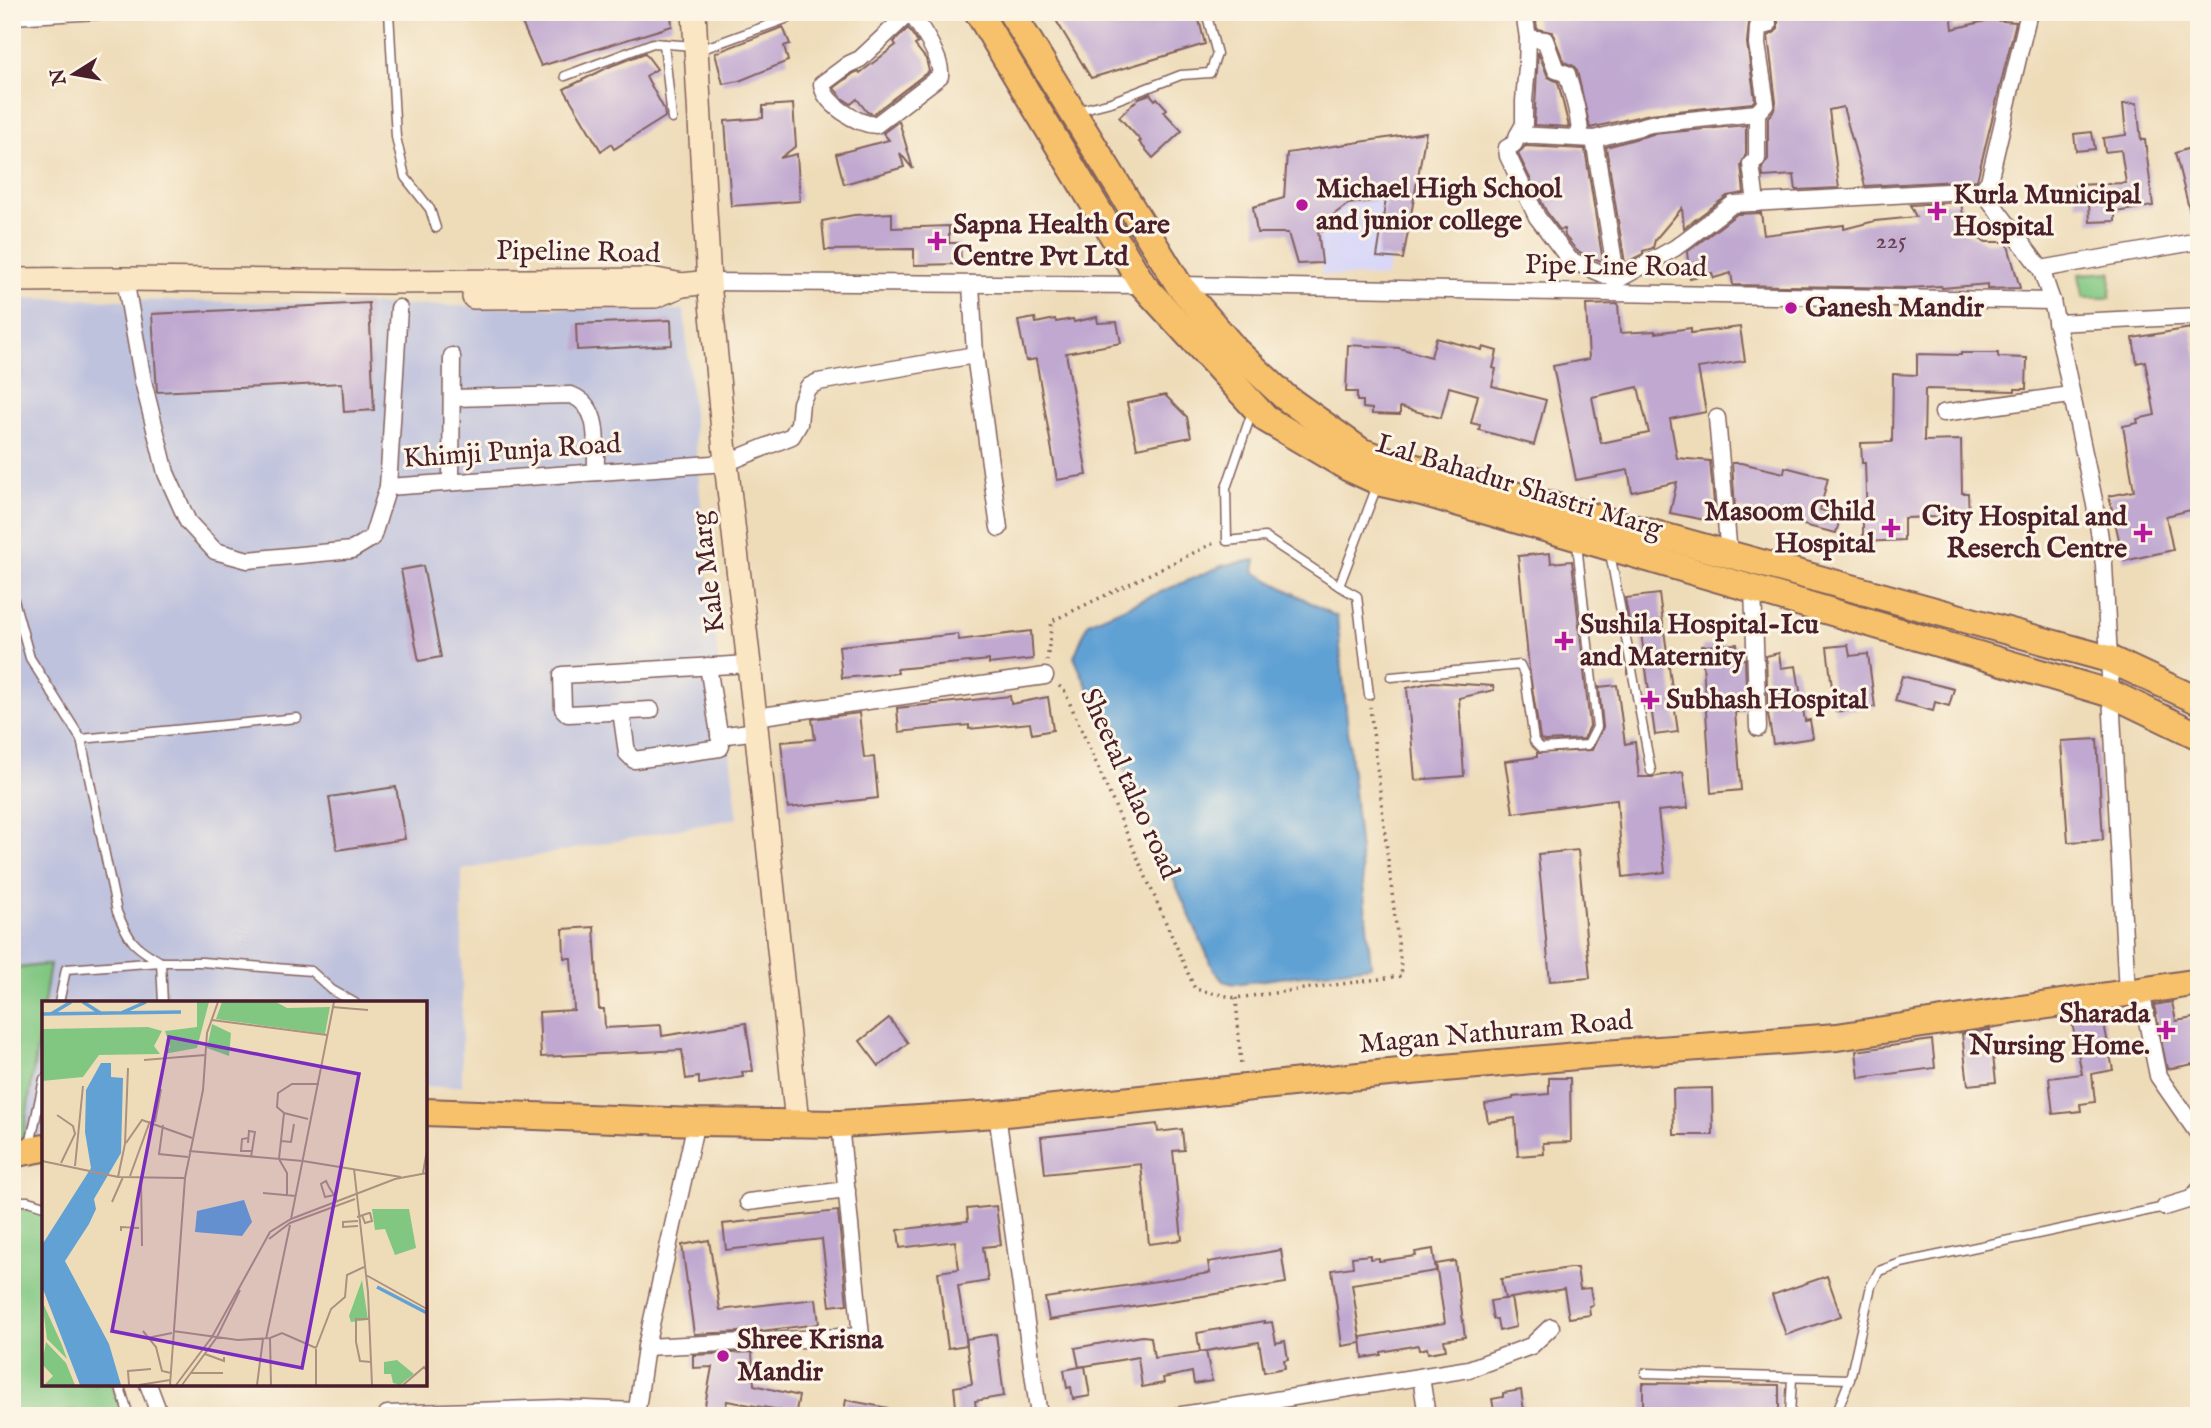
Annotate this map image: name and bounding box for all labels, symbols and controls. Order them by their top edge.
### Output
north arrow [38,38,108,108]
text: N [46,66,73,88]
place label: Michael High School and junior college [1316,172,1563,239]
place label: Kurla Municipal Hospital [1953,178,2142,245]
marker: Michael High School and junior college [1294,197,1310,213]
marker: Kurla Municipal Hospital [1927,201,1947,221]
place label: Sapna Health Care Centre Pvt Ltd [953,208,1170,275]
house number: 225 [1875,226,1907,257]
marker: Sapna Health Care Centre Pvt Ltd [927,231,947,251]
street label: Pipeline Road [496,234,660,272]
street label: Pipe Line Road [1525,248,1708,286]
place label: Ganesh Mandir [1805,291,1985,326]
marker: Ganesh Mandir [1783,300,1799,316]
street label: Khimji Punja Road [402,427,622,477]
street label: Lal Bahadur Shastri Marg [1371,427,1667,548]
place label: Masoom Child Hospital [1704,495,1876,562]
place label: City Hospital and Reserch Centre [1922,500,2128,567]
street label: Kale Marg [684,508,734,635]
marker: Masoom Child Hospital [1881,518,1901,538]
marker: City Hospital and Reserch Centre [2133,523,2153,543]
place label: Sushila Hospital-Icu and Maternity [1580,608,1819,675]
marker: Sushila Hospital-Icu and Maternity [1554,631,1574,651]
street label: Sheetal talao road [1071,683,1187,885]
place label: Subhash Hospital [1666,683,1869,718]
marker: Subhash Hospital [1640,690,1660,710]
place label: Sharada Nursing Home. [1968,997,2151,1064]
inset map [42,1001,427,1386]
street label: Magan Nathuram Road [1358,1004,1634,1062]
marker: Sharada Nursing Home. [2156,1020,2176,1040]
place label: Shree Krisna Mandir [737,1323,884,1390]
marker: Shree Krisna Mandir [715,1348,731,1364]

